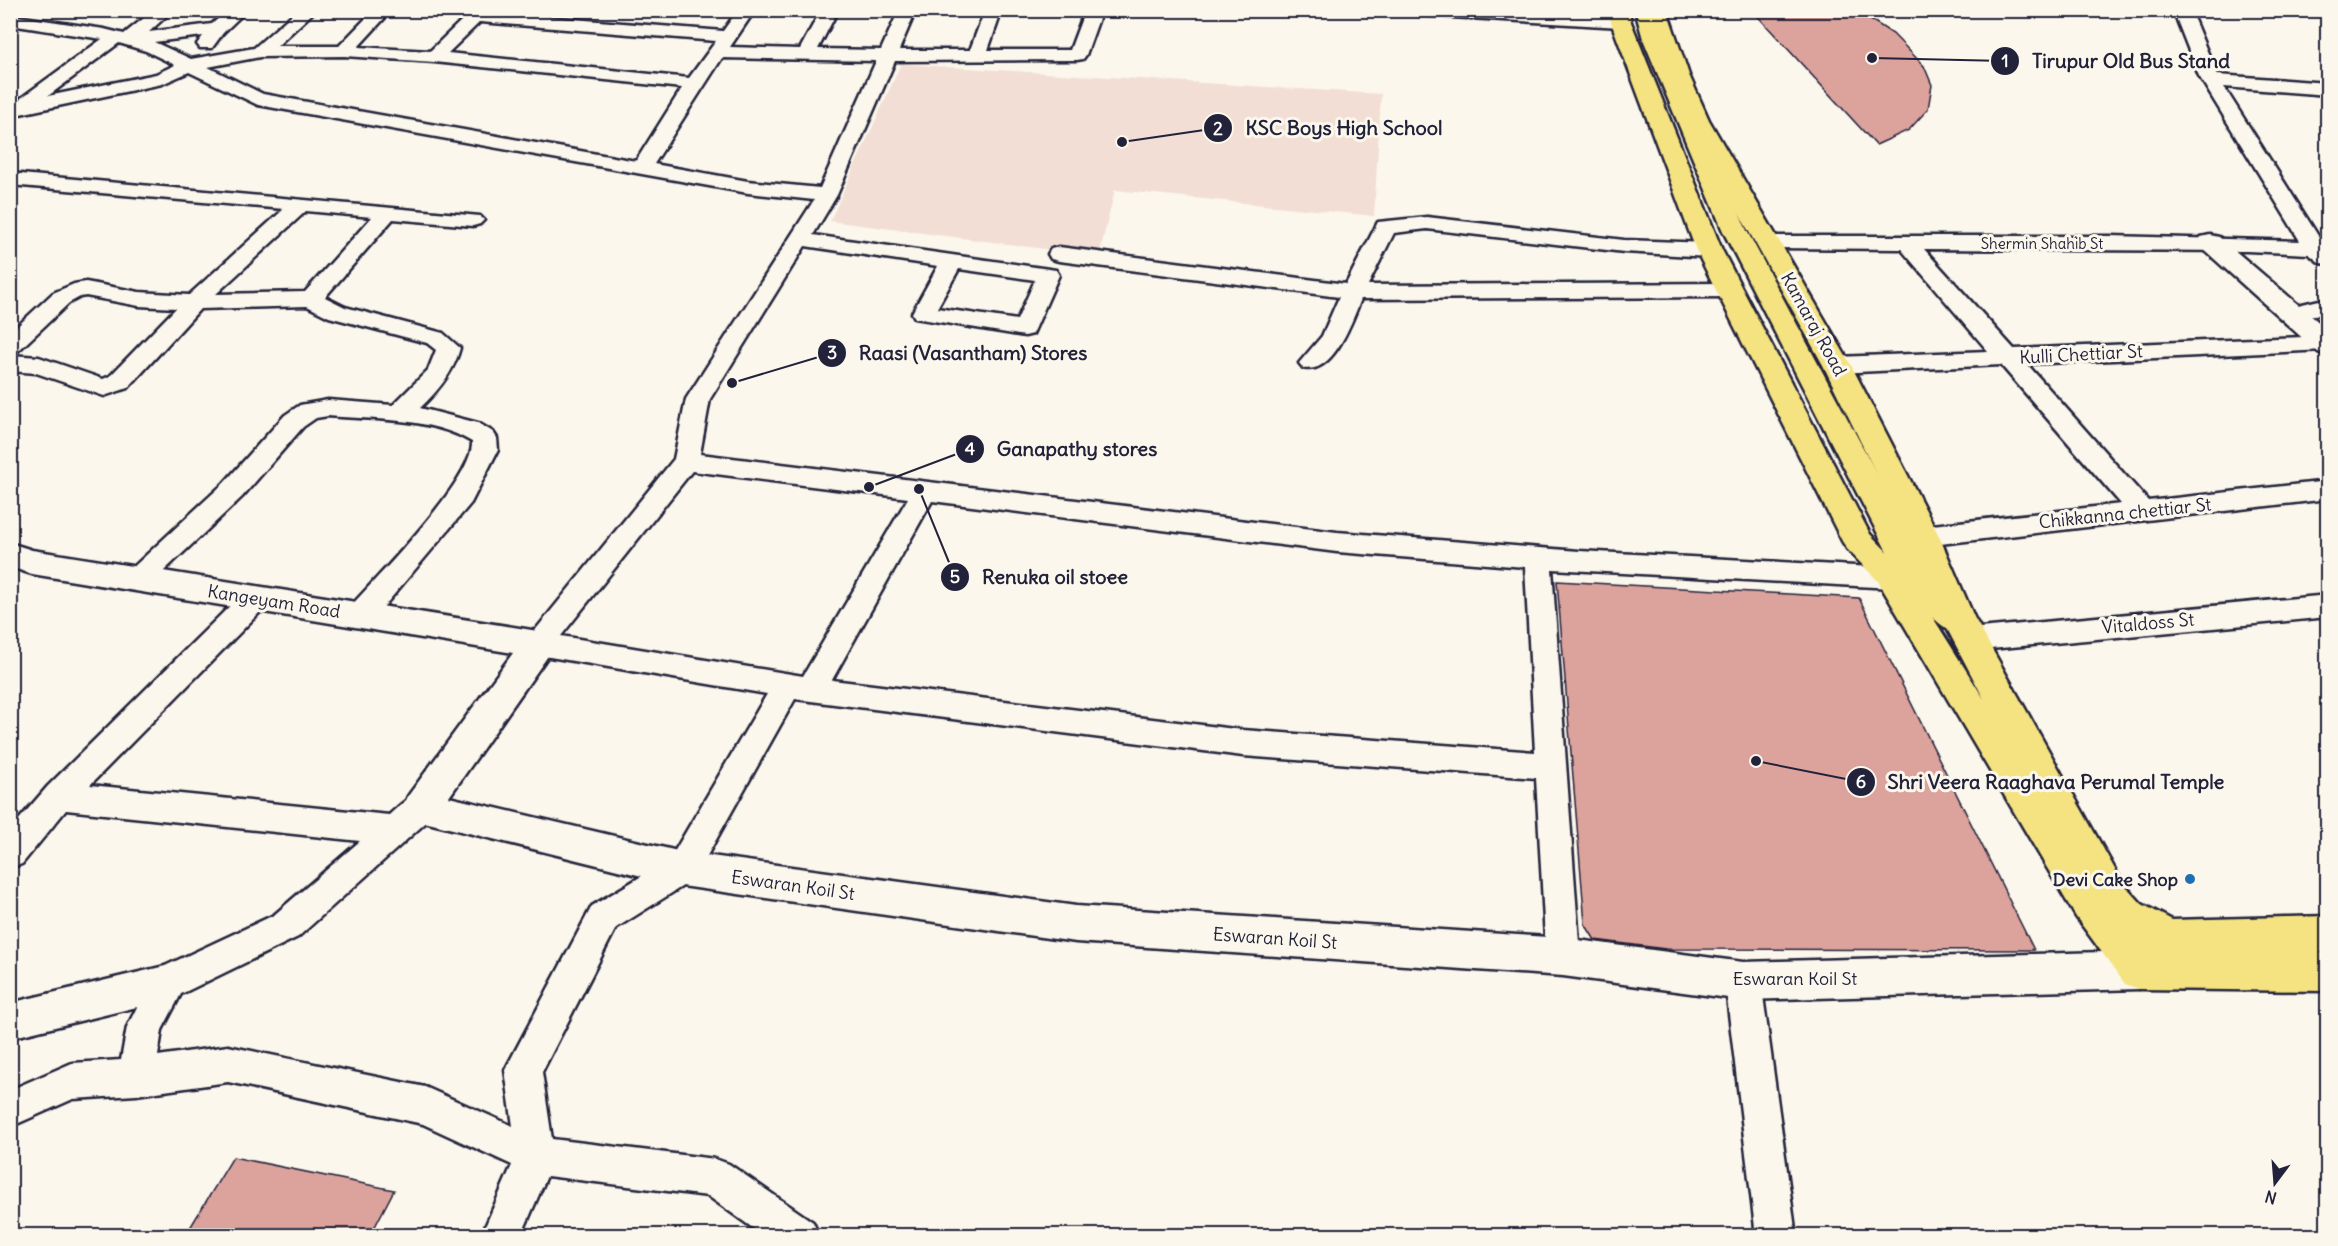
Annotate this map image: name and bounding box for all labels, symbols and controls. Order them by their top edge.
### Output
callout: Tirupur Old Bus Stand [1990,42,2242,80]
text: Tirupur Old Bus Stand [2032,48,2230,73]
text: 1 [2001,49,2009,72]
callout: KSC Boys High School [1203,109,1454,147]
text: KSC Boys High School [1245,115,1443,140]
text: 2 [1213,117,1223,140]
street label: Shermin Shahib St [1981,234,2103,253]
street label: Kamaraj Road [1776,268,1852,380]
callout: Raasi (Vasantham) Stores [817,334,1099,372]
street label: Kulli Chettiar St [2019,339,2143,369]
text: Raasi (Vasantham) Stores [859,340,1087,365]
text: 3 [827,341,837,364]
callout: Ganapathy stores [955,430,1170,468]
text: Ganapathy stores [997,436,1157,461]
text: 4 [965,437,976,460]
street label: Chikkanna chettiar St [2038,493,2212,533]
callout: Renuka oil stoee [940,558,1140,596]
text: Renuka oil stoee [982,564,1128,589]
text: 5 [950,565,960,588]
street label: Kangeyam Road [206,579,342,623]
street label: Vitaldoss St [2101,607,2195,639]
callout: Shri Veera Raaghava Perumal Temple [1846,763,2237,801]
text: Shri Veera Raaghava Perumal Temple [1888,769,2225,794]
text: 6 [1856,770,1866,793]
street label: Eswaran Koil St [730,865,856,905]
place label: Devi Cake Shop [2053,868,2178,891]
marker: Devi Cake Shop [2183,872,2197,886]
street label: Eswaran Koil St [1212,922,1338,954]
street label: Eswaran Koil St [1733,967,1857,990]
north arrow [2245,1153,2305,1213]
text: N [2263,1186,2279,1209]

